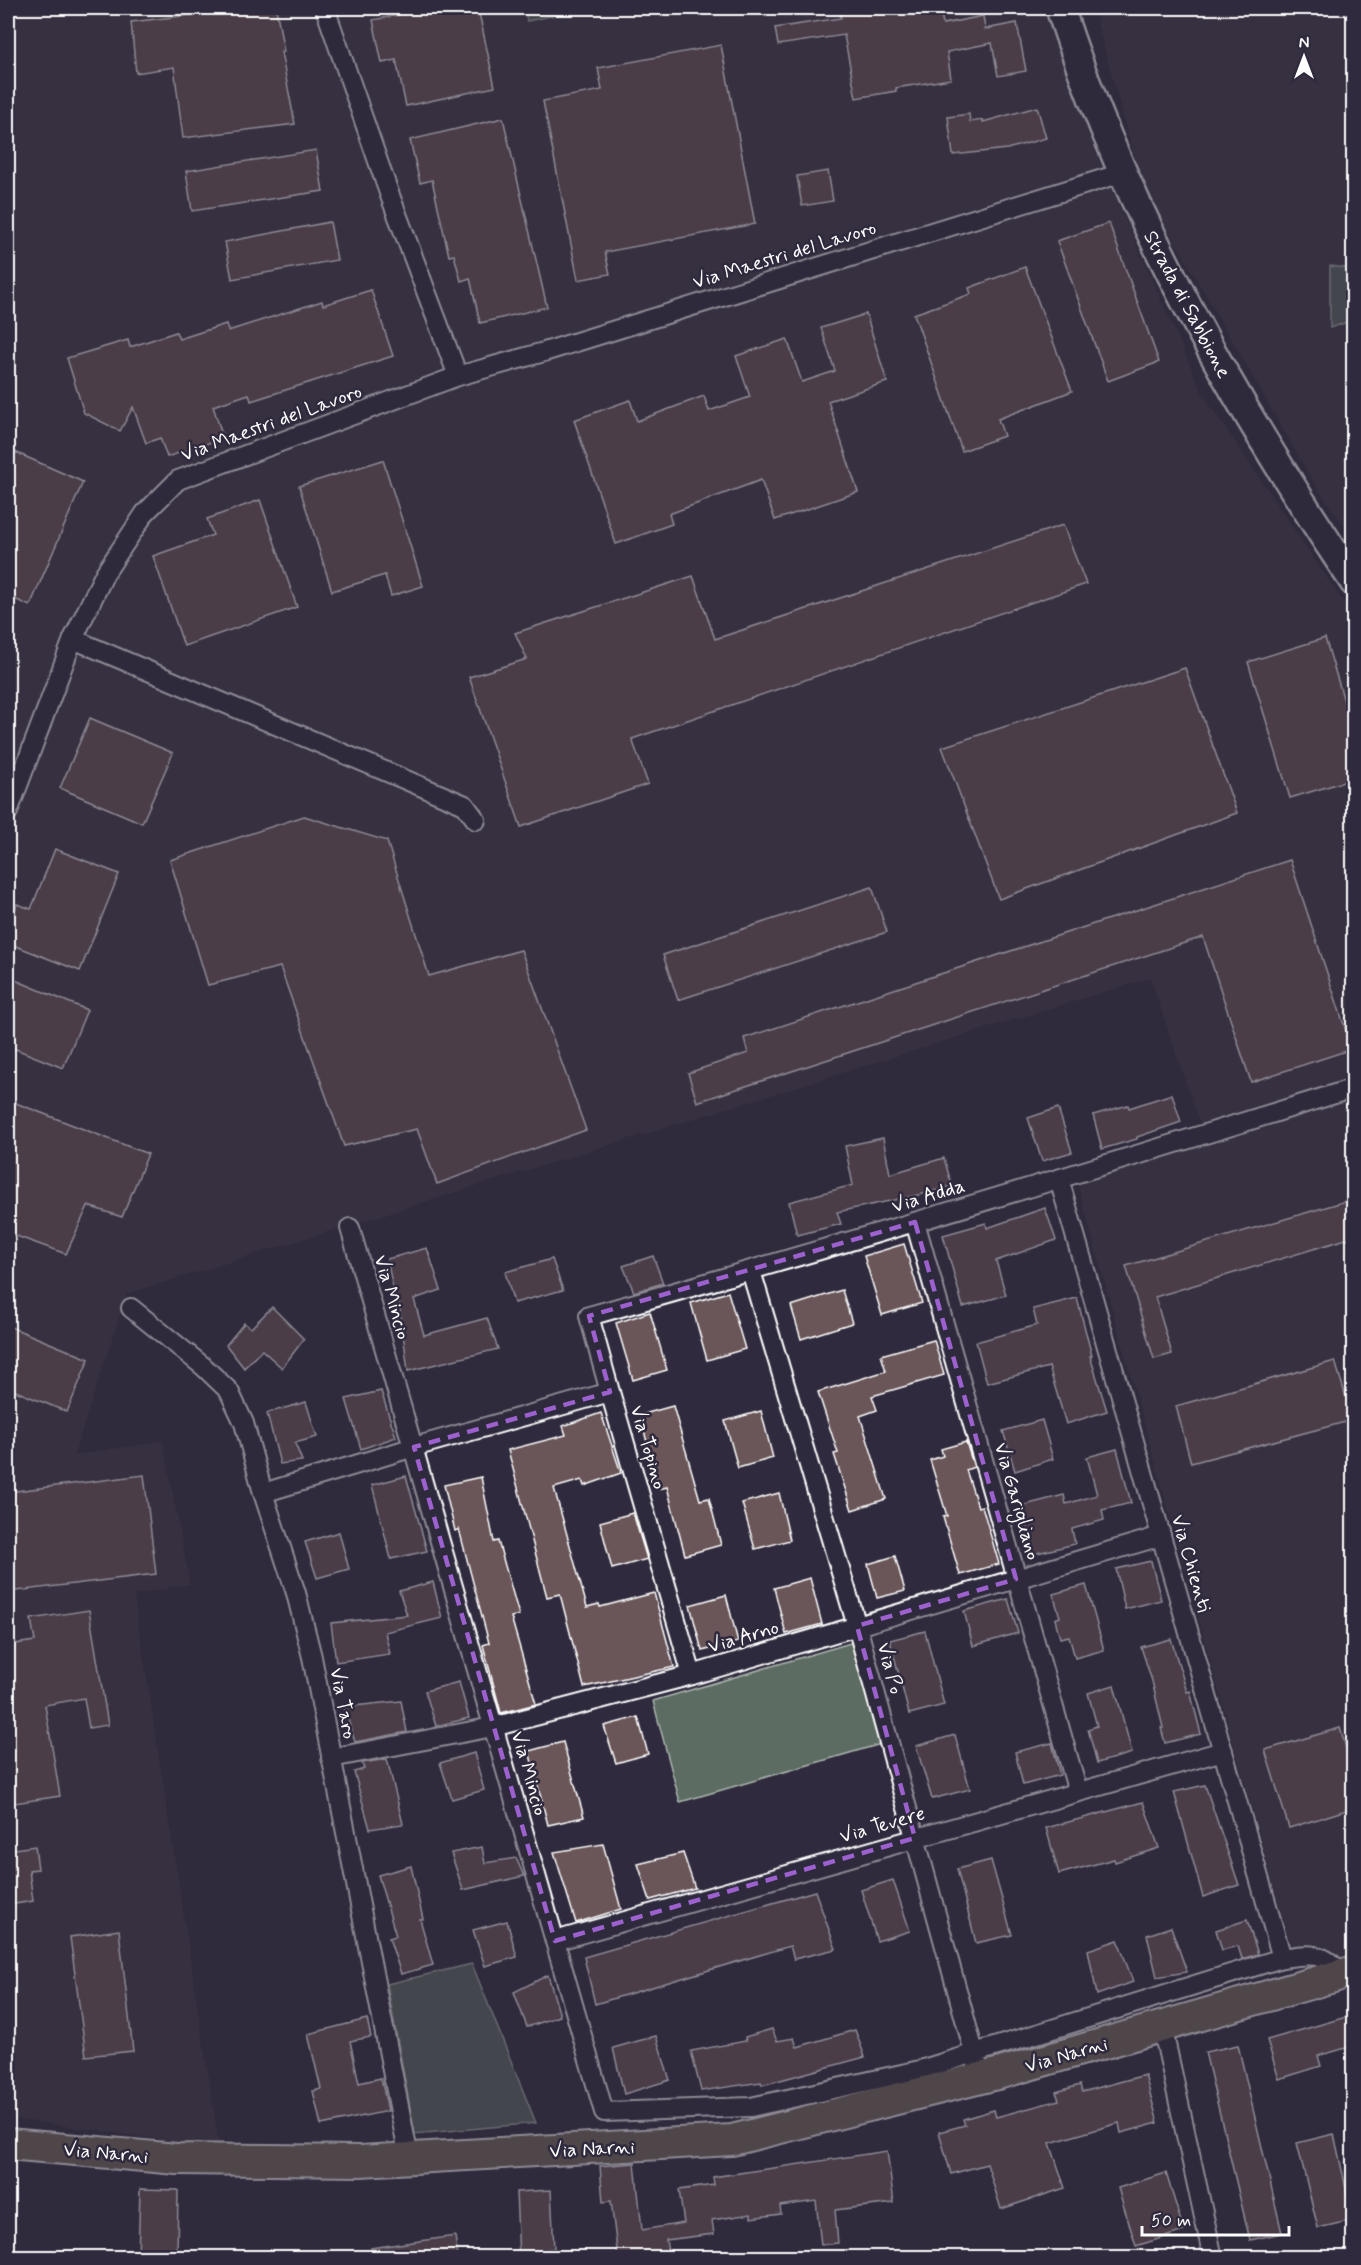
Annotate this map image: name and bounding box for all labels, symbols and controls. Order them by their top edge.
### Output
north arrow [1274,27,1334,87]
text: N [1299,33,1309,54]
street label: Via Maestri del Lavoro [689,215,880,296]
street label: Strada di Sabbione [1136,226,1237,383]
street label: Via Maestri del Lavoro [177,378,366,469]
street label: Via Adda [889,1173,968,1220]
street label: Via Mincio [367,1252,416,1343]
street label: Via Topino [623,1402,672,1493]
street label: Via Garigliano [986,1439,1046,1564]
street label: Via Chienti [1164,1512,1217,1615]
street label: Via Arno [705,1614,782,1660]
street label: Via Po [870,1640,909,1697]
street label: Via Taro [322,1665,363,1741]
street label: Via Mincio [504,1728,553,1819]
street label: Via Tevere [836,1800,928,1851]
street label: Via Narni [1022,2031,1111,2080]
street label: Via Narni [549,2134,635,2165]
street label: Via Narni [62,2136,150,2171]
scale bar [1142,2199,1289,2237]
text: 50 m [1151,2209,1191,2233]

